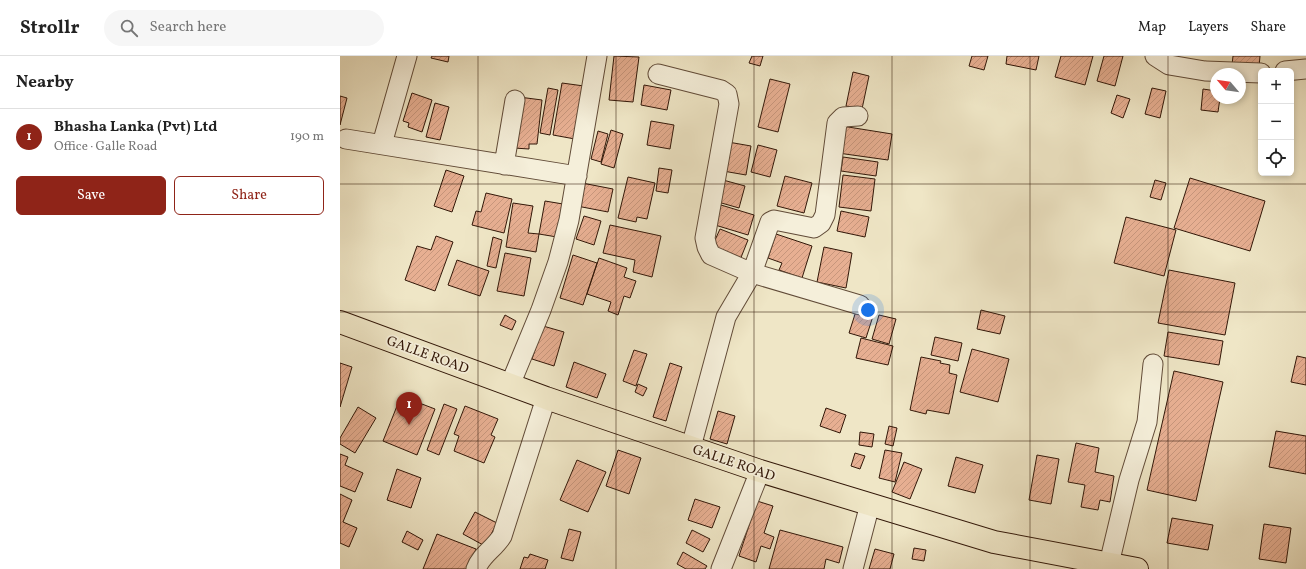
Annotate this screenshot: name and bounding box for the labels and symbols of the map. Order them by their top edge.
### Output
north arrow [1210,68,1246,104]
your location [858,300,878,320]
street label: GALLE ROAD [384,332,471,379]
pin: 1 [396,392,422,425]
street label: GALLE ROAD [690,440,777,486]

